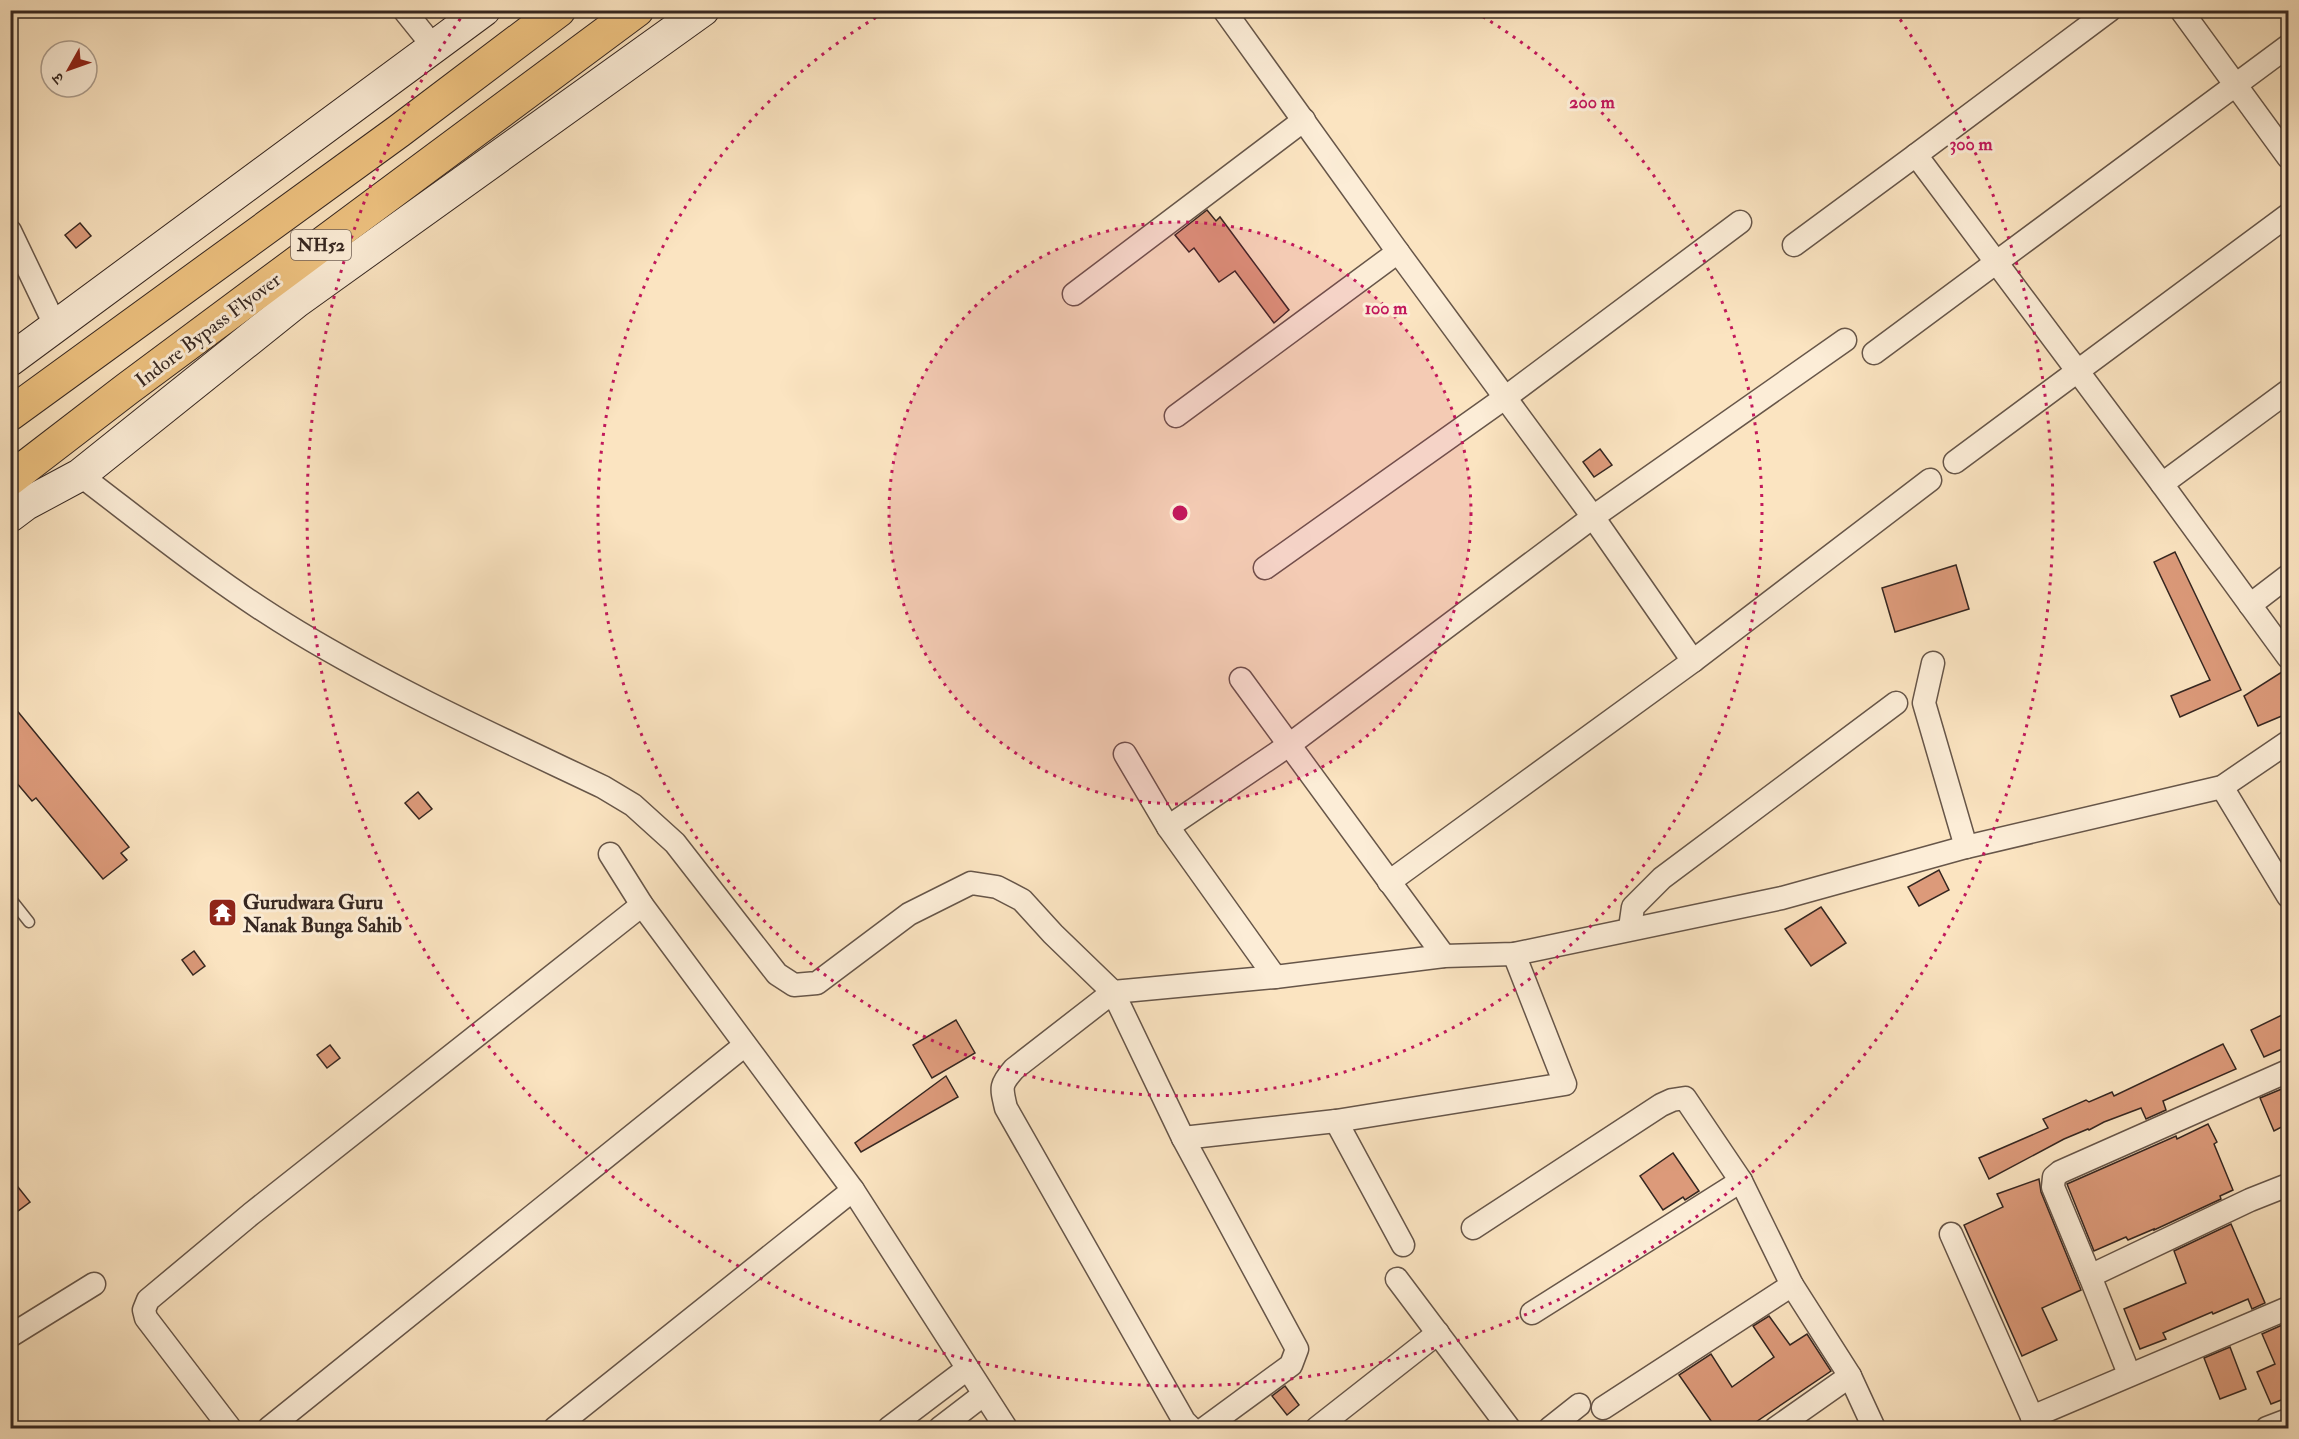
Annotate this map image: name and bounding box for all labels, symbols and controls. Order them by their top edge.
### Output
north arrow [39,39,99,99]
text: उ [47,67,69,88]
text: 200 m [1569,91,1616,114]
text: 300 m [1949,133,1994,156]
road number: NH52 [291,230,351,260]
street label: Indore Bypass Flyover [130,267,287,394]
text: 100 m [1365,297,1408,320]
centre of rings [1170,503,1190,523]
place label: Gurudwara Guru Nanak Bunga Sahib [242,890,402,939]
temple icon: Gurudwara Guru Nanak Bunga Sahib [206,897,238,929]

